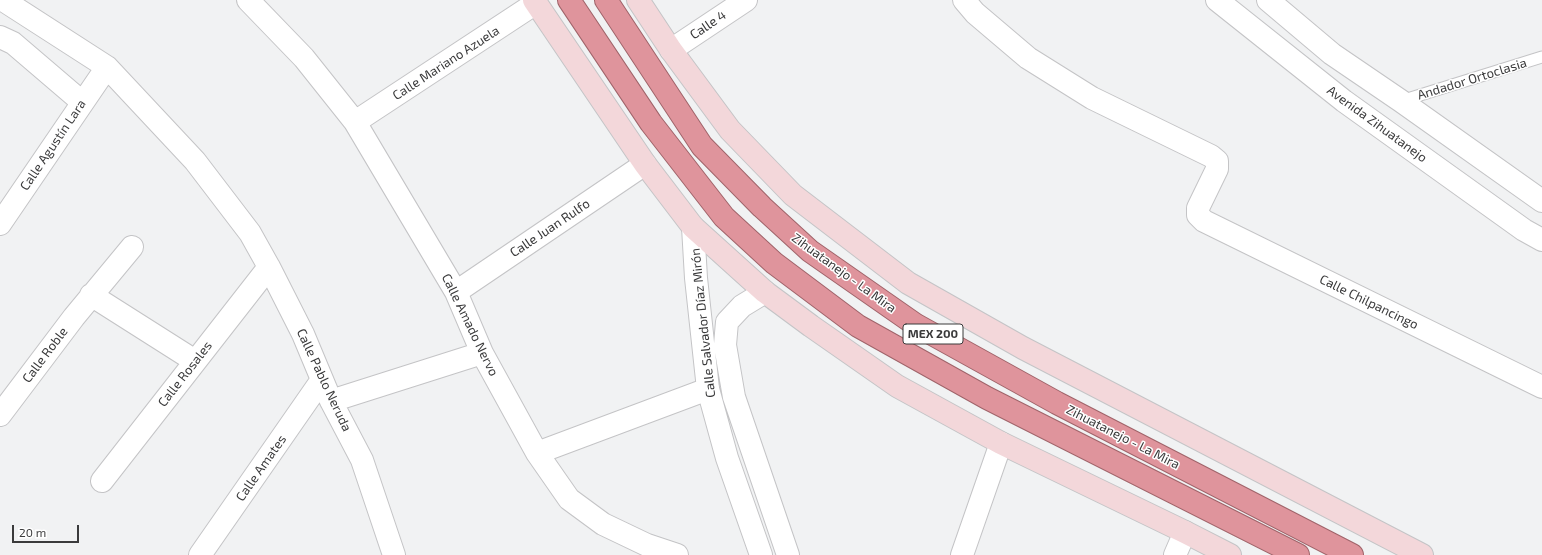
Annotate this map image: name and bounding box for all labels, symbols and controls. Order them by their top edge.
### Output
street label: Calle 4 [687,7,729,43]
street label: Calle Mariano Azuela [390,23,502,103]
street label: Andador Ortoclasia [1415,55,1529,103]
street label: Avenida Zihuatanejo [1324,82,1430,166]
street label: Calle Agustín Lara [17,97,89,193]
street label: Calle Juan Rulfo [507,196,593,260]
street label: Zihuatanejo - La Mira [789,230,899,316]
street label: Calle Salvador Díaz Mirón [687,247,719,399]
street label: Calle Amado Nervo [438,271,502,379]
street label: Calle Chilpancingo [1317,271,1421,333]
street label: Calle Roble [19,324,71,386]
road number: MEX 200 [903,324,963,344]
street label: Calle Pablo Neruda [293,326,355,434]
street label: Calle Rosales [155,338,215,410]
street label: Zihuatanejo - La Mira [1064,402,1182,472]
street label: Calle Amates [232,432,290,504]
scale bar [14,517,81,543]
text: 20 m [19,525,46,539]

